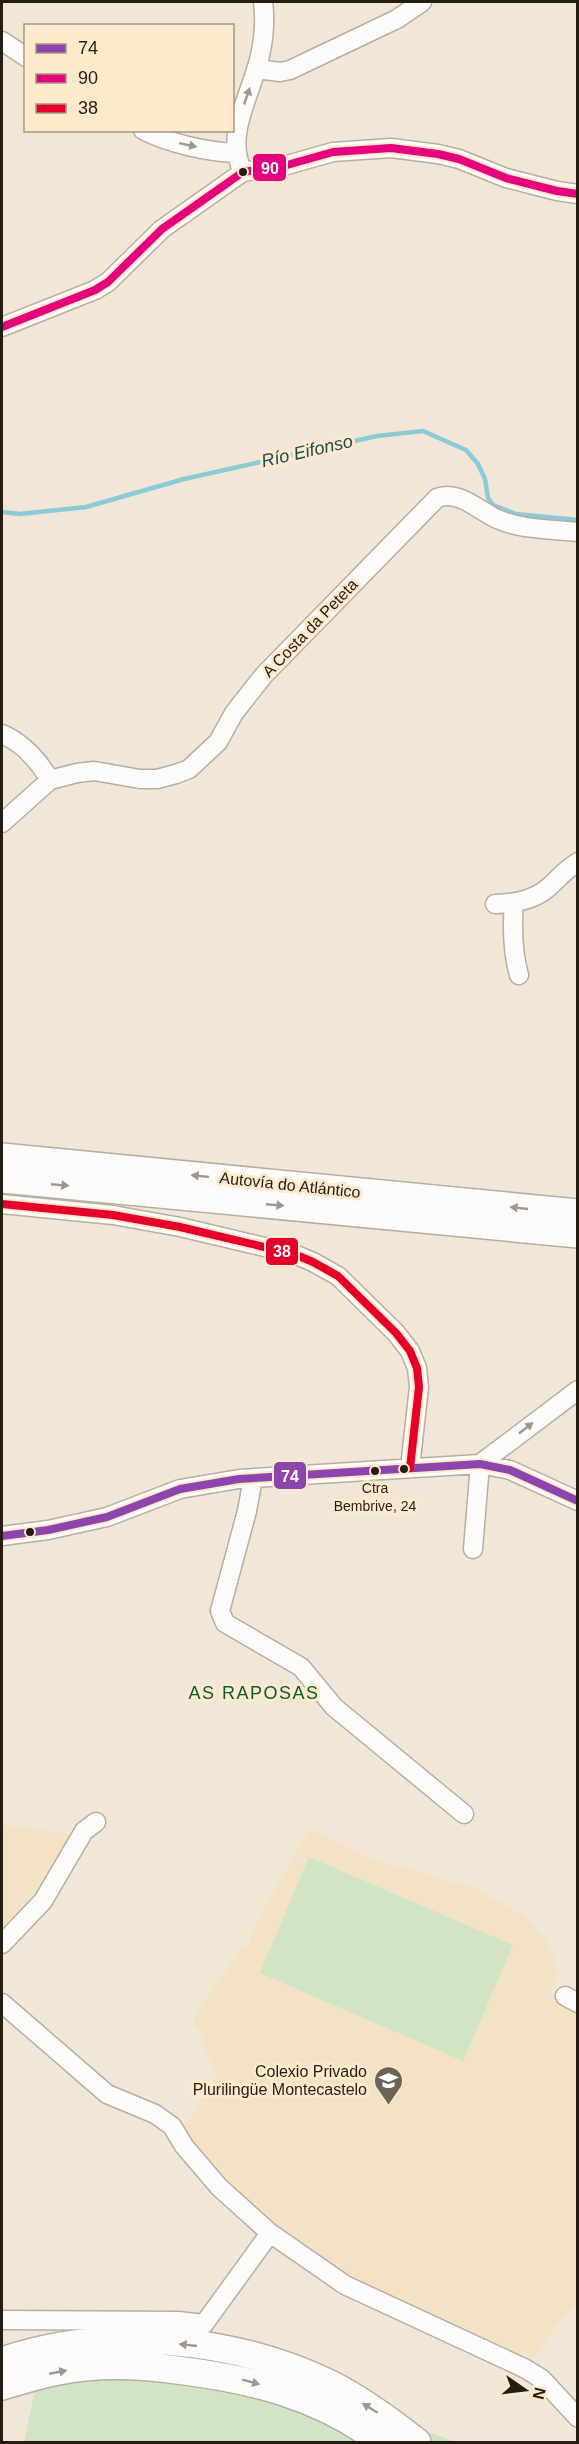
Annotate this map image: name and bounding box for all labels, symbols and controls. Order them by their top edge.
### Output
legend [24,24,234,132]
text: 74 [78,38,98,58]
text: 90 [78,68,98,88]
one-way arrow [243,87,253,105]
text: 38 [78,98,98,118]
one-way arrow [179,140,198,150]
line badge: 90 [252,153,287,182]
text: 90 [261,160,279,177]
unlabelled marker [237,166,249,178]
water label: Río Eifonso [259,431,355,471]
street label: A Costa da Peteta [259,576,361,680]
street label: Autovía do Atlántico [219,1169,361,1201]
one-way arrow [190,1171,209,1181]
one-way arrow [50,1180,69,1190]
one-way arrow [265,1200,284,1210]
one-way arrow [510,1203,529,1212]
line badge: 38 [265,1237,299,1266]
text: 38 [273,1243,291,1260]
one-way arrow [518,1422,534,1434]
line badge: 74 [273,1461,307,1490]
unlabelled marker [398,1463,410,1475]
marker: Ctra Bembrive, 24 [369,1465,381,1477]
text: 74 [281,1468,299,1485]
place label: Ctra Bembrive, 24 [334,1480,416,1514]
unlabelled marker [24,1526,36,1538]
district label: AS RAPOSAS [188,1683,320,1703]
place label: Colexio Privado Plurilingüe Montecastelo [193,2063,367,2098]
school or university icon: Colexio Privado Plurilingüe Montecastelo [372,2064,404,2106]
one-way arrow [178,2340,197,2349]
north arrow [495,2360,555,2420]
one-way arrow [49,2367,68,2376]
one-way arrow [243,2378,261,2387]
text: N [529,2386,549,2401]
one-way arrow [362,2403,378,2414]

